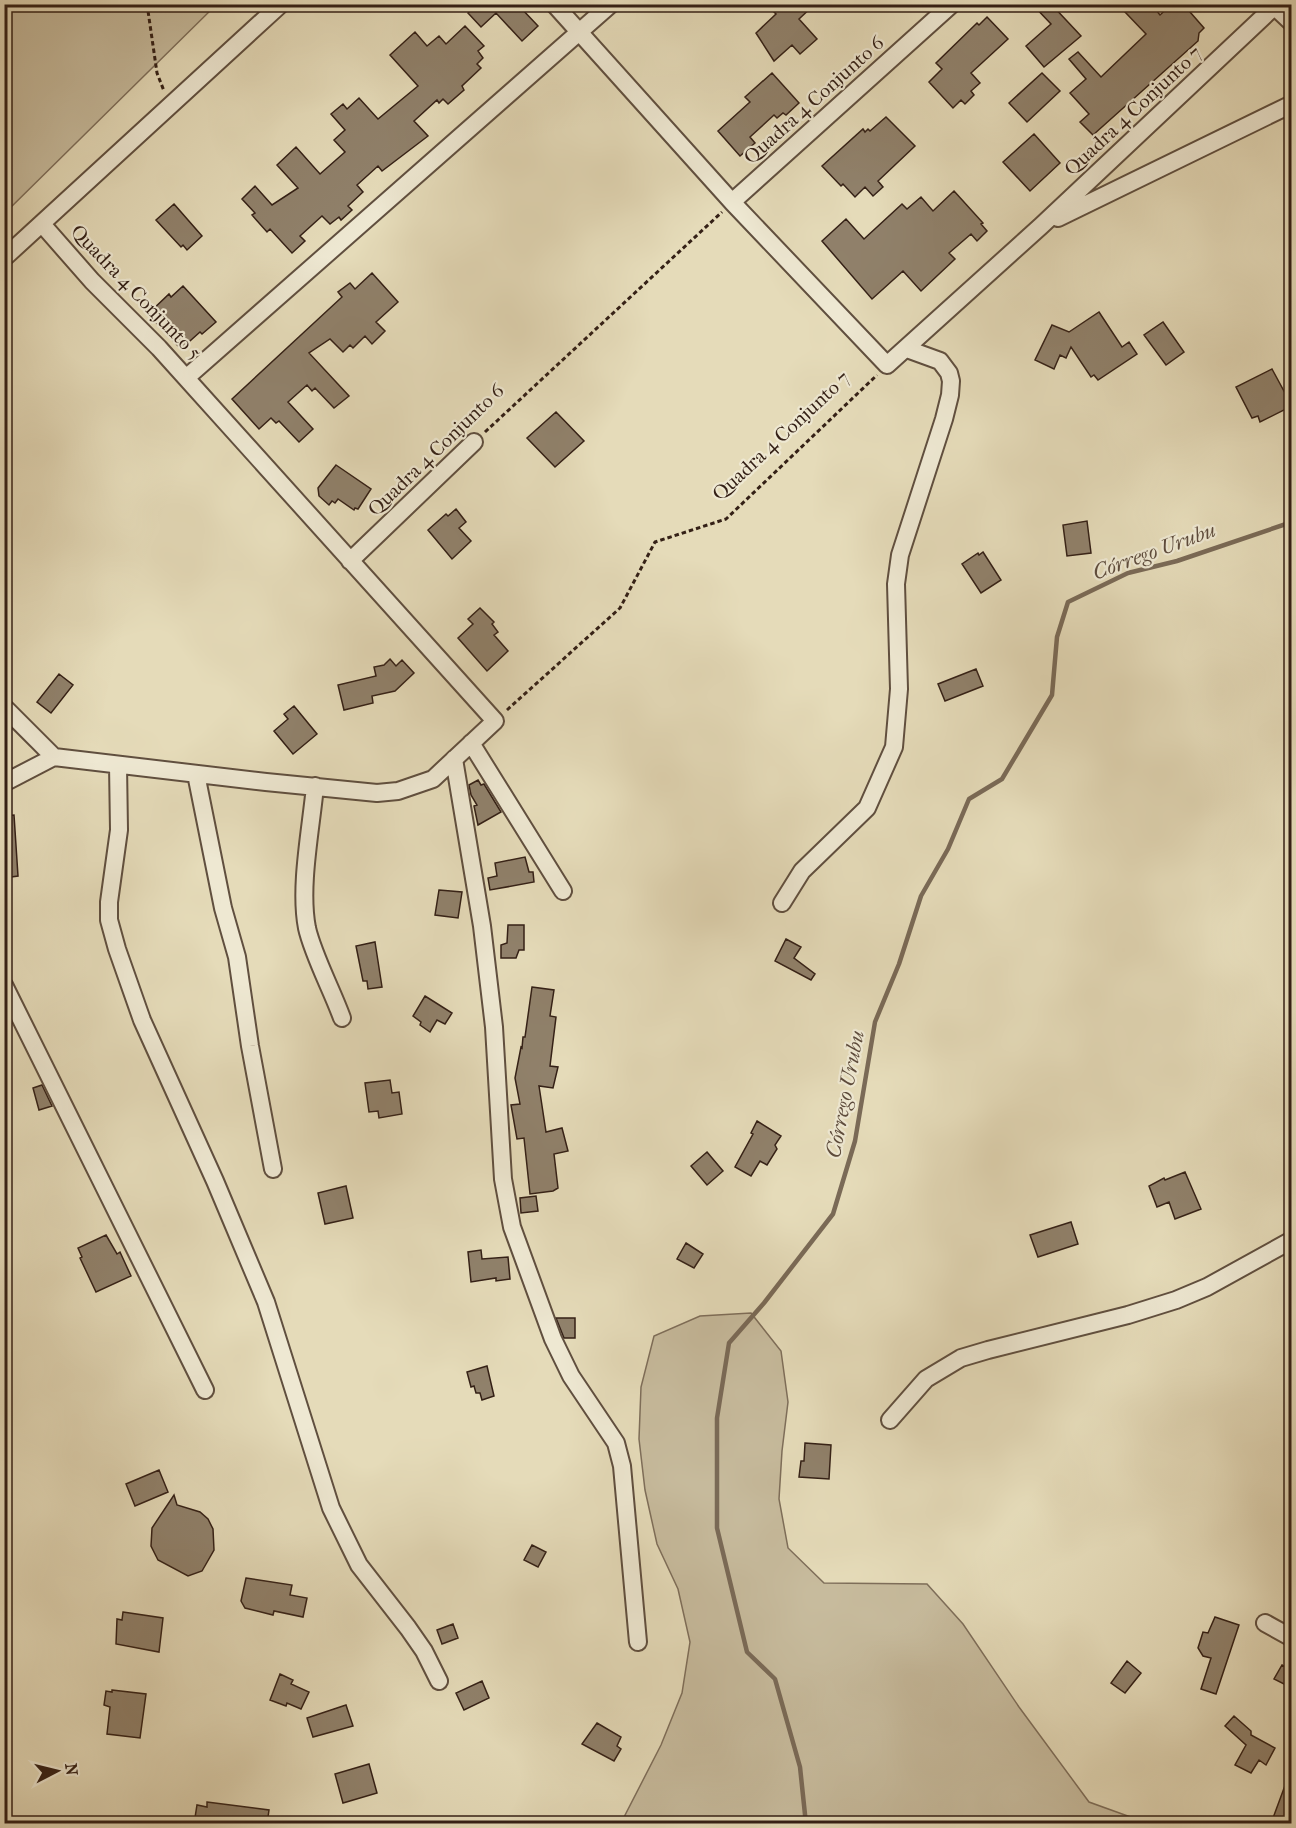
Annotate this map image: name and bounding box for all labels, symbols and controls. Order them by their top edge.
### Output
street label: Quadra 4 Conjunto 6 [739,31,889,169]
street label: Quadra 4 Conjunto 7 [1060,41,1207,181]
street label: Quadra 4 Conjunto 5 [66,220,206,364]
street label: Quadra 4 Conjunto 7 [708,366,855,506]
street label: Quadra 4 Conjunto 6 [363,379,509,521]
water label: Córrego Urubu [1089,518,1219,584]
water label: Córrego Urubu [821,1028,869,1160]
north arrow [27,1741,87,1801]
text: N [61,1762,82,1777]

